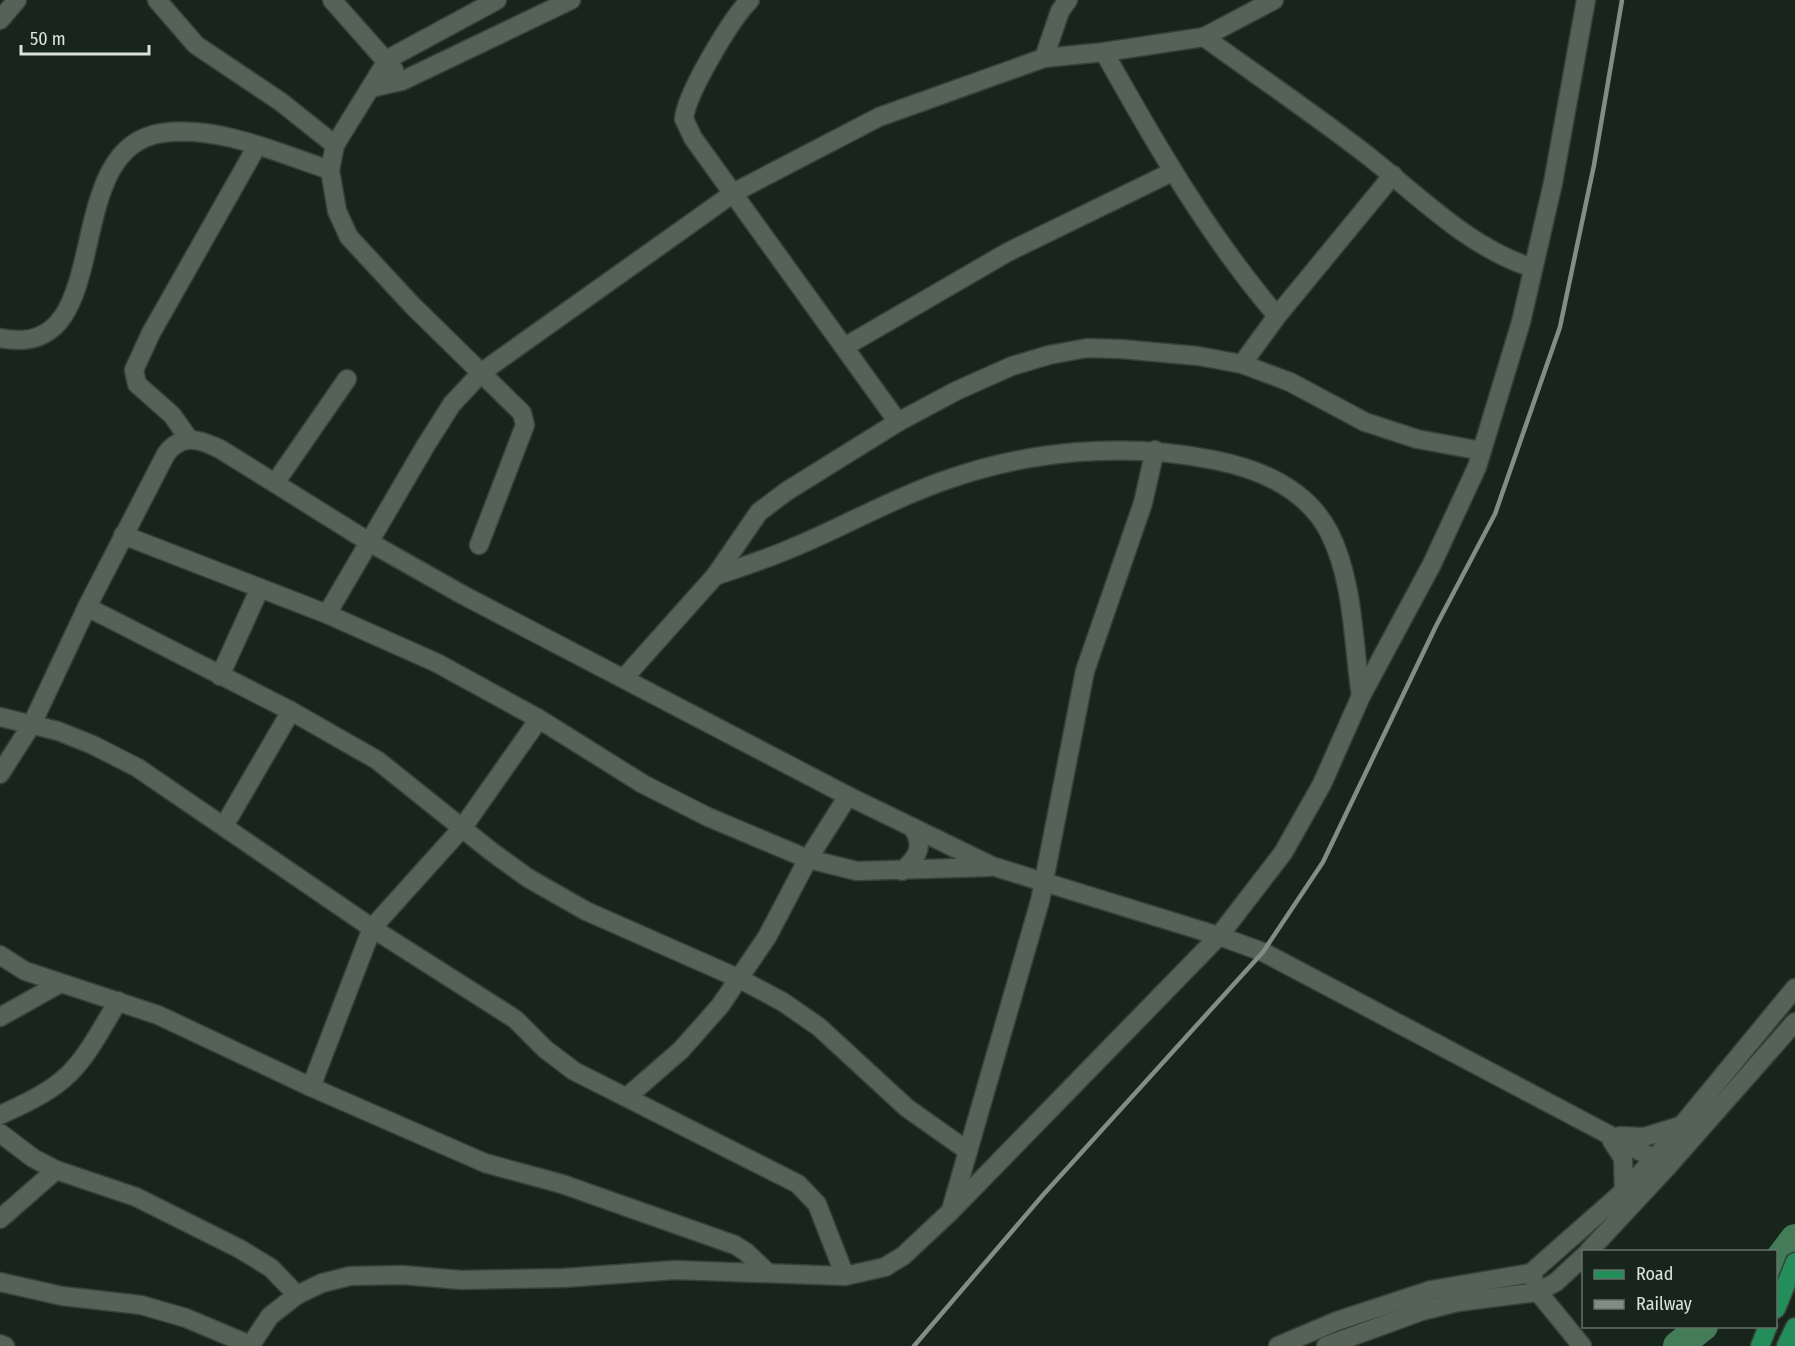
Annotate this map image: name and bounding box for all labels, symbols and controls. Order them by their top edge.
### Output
scale bar [21,18,148,56]
text: 50 m [30,28,66,50]
legend [1582,1250,1777,1328]
text: Road [1636,1263,1673,1285]
text: Railway [1636,1293,1692,1315]

